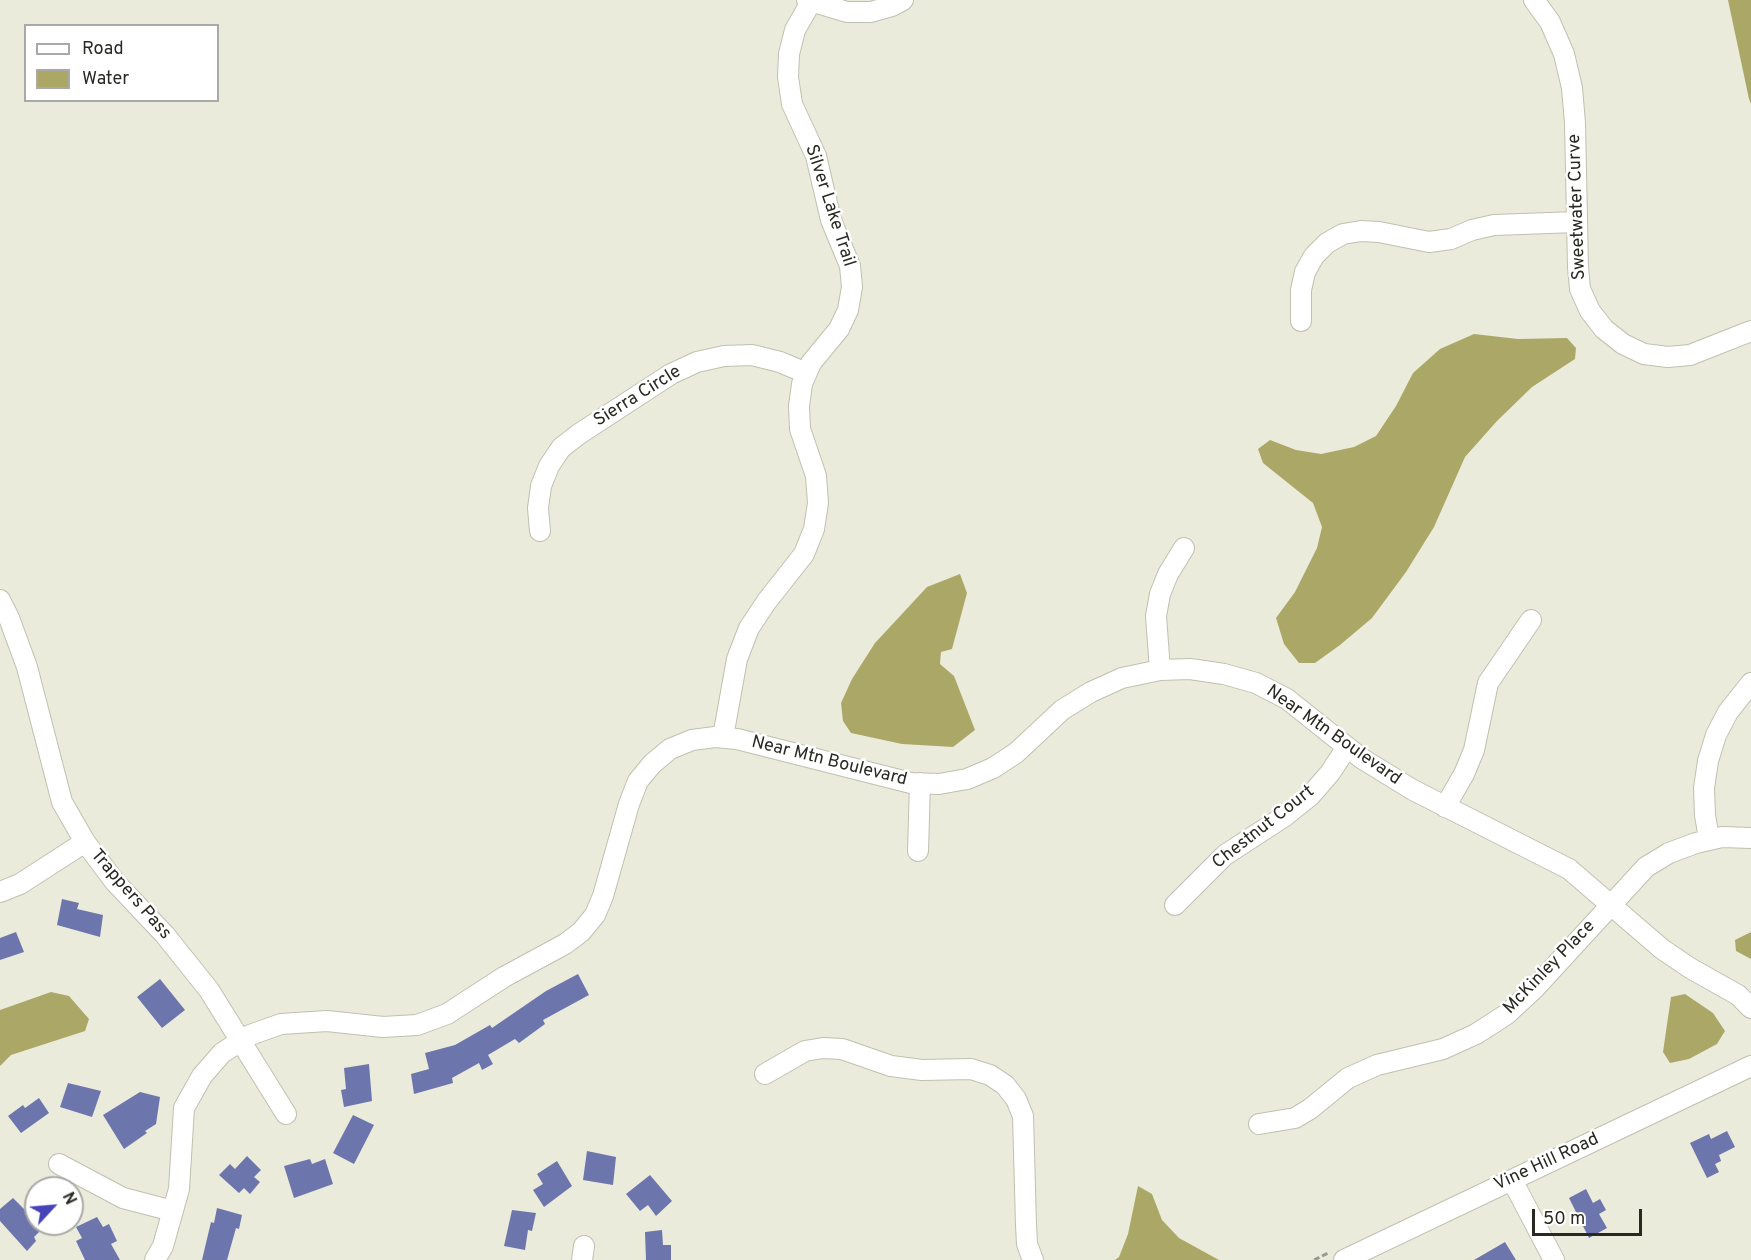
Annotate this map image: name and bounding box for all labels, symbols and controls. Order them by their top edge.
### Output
legend [24,24,219,102]
text: Road [82,38,124,61]
text: Water [82,68,129,91]
street label: Sweetwater Curve [1565,134,1591,280]
street label: Silver Lake Trail [799,142,859,270]
street label: Sierra Circle [590,362,686,432]
street label: Near Mtn Boulevard [1261,681,1405,791]
street label: Near Mtn Boulevard [749,732,909,792]
street label: Chestnut Court [1209,782,1319,874]
street label: Trappers Pass [85,845,175,945]
street label: McKinley Place [1500,916,1600,1020]
street label: Vine Hill Road [1491,1129,1603,1197]
north arrow [24,1176,84,1236]
text: N [57,1189,80,1209]
scale bar [1535,1197,1644,1235]
text: 50 m [1543,1208,1585,1231]

